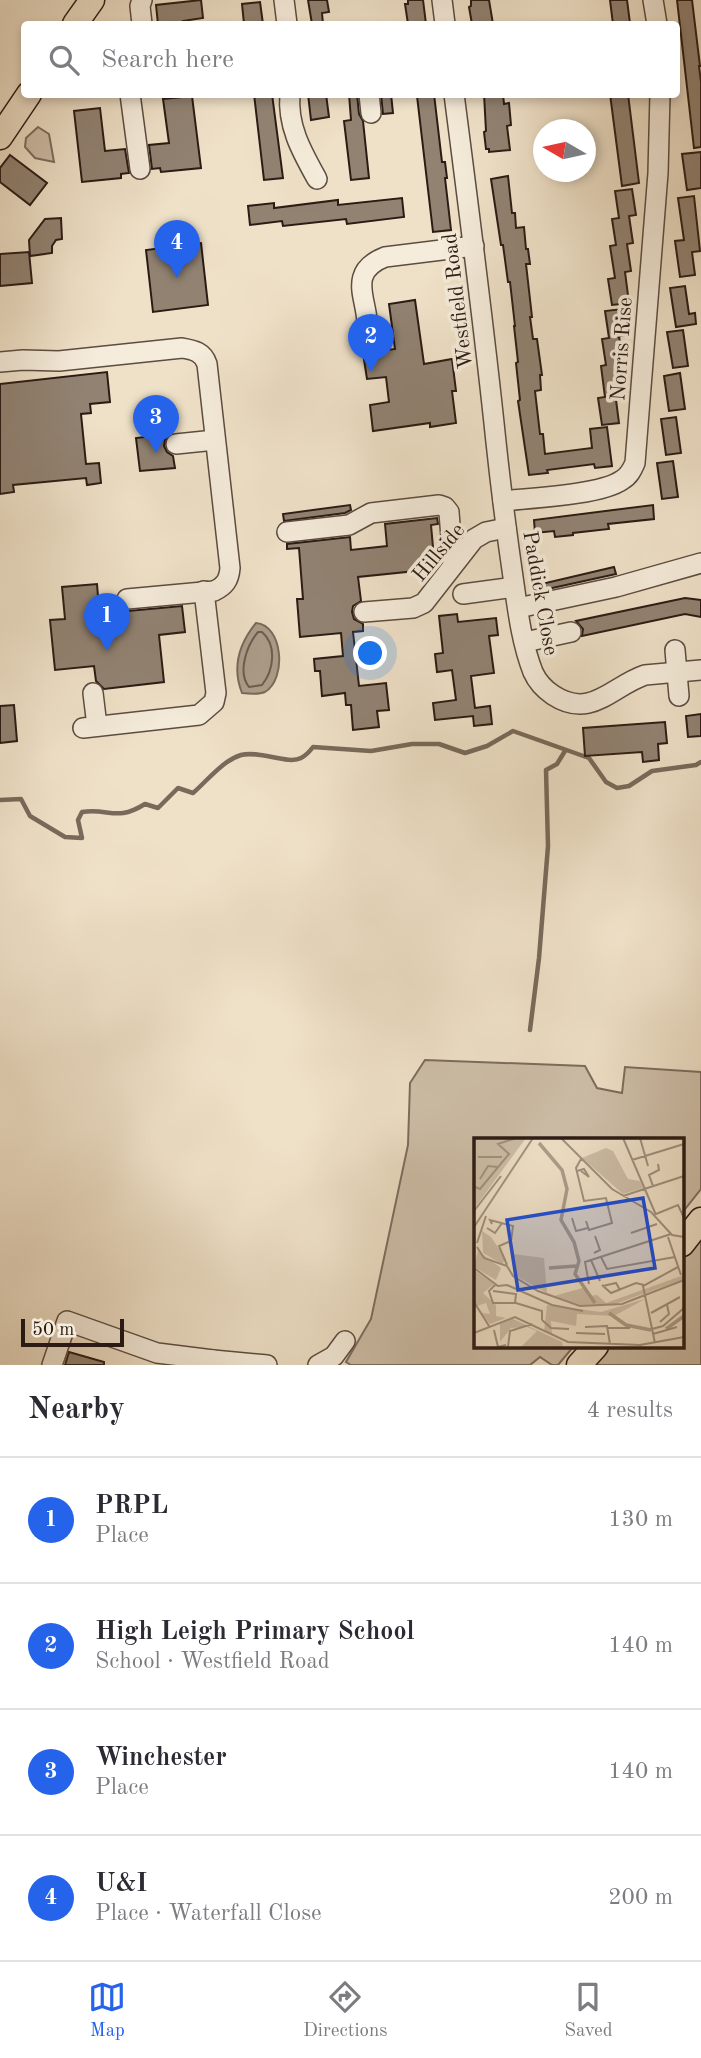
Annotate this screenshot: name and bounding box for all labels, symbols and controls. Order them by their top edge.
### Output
search box [21,21,680,98]
icon: search [45,41,83,79]
text: Search here [101,47,234,73]
north arrow [533,119,596,182]
pin: 4 [154,220,200,278]
street label: Westfield Road [440,232,477,370]
street label: Norris Rise [608,297,637,402]
pin: 2 [348,314,394,372]
pin: 3 [133,395,179,453]
street label: Hillside [409,520,469,586]
street label: Paddick Close [518,529,561,657]
pin: 1 [84,593,130,651]
your location [353,636,387,670]
inset map [474,1138,684,1348]
scale bar [21,1316,124,1348]
text: 50 m [32,1321,74,1340]
text: Nearby [28,1395,125,1425]
text: 4 results [587,1399,673,1422]
text: PRPL [95,1493,168,1519]
text: 1 [44,1508,58,1531]
text: 130 m [608,1508,673,1531]
text: Place [95,1524,149,1547]
text: High Leigh Primary School [95,1619,415,1645]
text: 2 [44,1634,58,1657]
text: 140 m [608,1634,673,1657]
text: School · Westfield Road [95,1650,330,1673]
text: Winchester [95,1745,227,1771]
text: 3 [44,1760,58,1783]
text: 140 m [608,1760,673,1783]
text: Place [95,1776,149,1799]
text: U&I [95,1871,148,1897]
text: 4 [44,1886,58,1909]
text: 200 m [608,1886,673,1909]
text: Place · Waterfall Close [95,1902,322,1925]
tab: Map [88,1978,126,2043]
tab: Directions [303,1978,388,2043]
tab: Saved [564,1978,613,2043]

